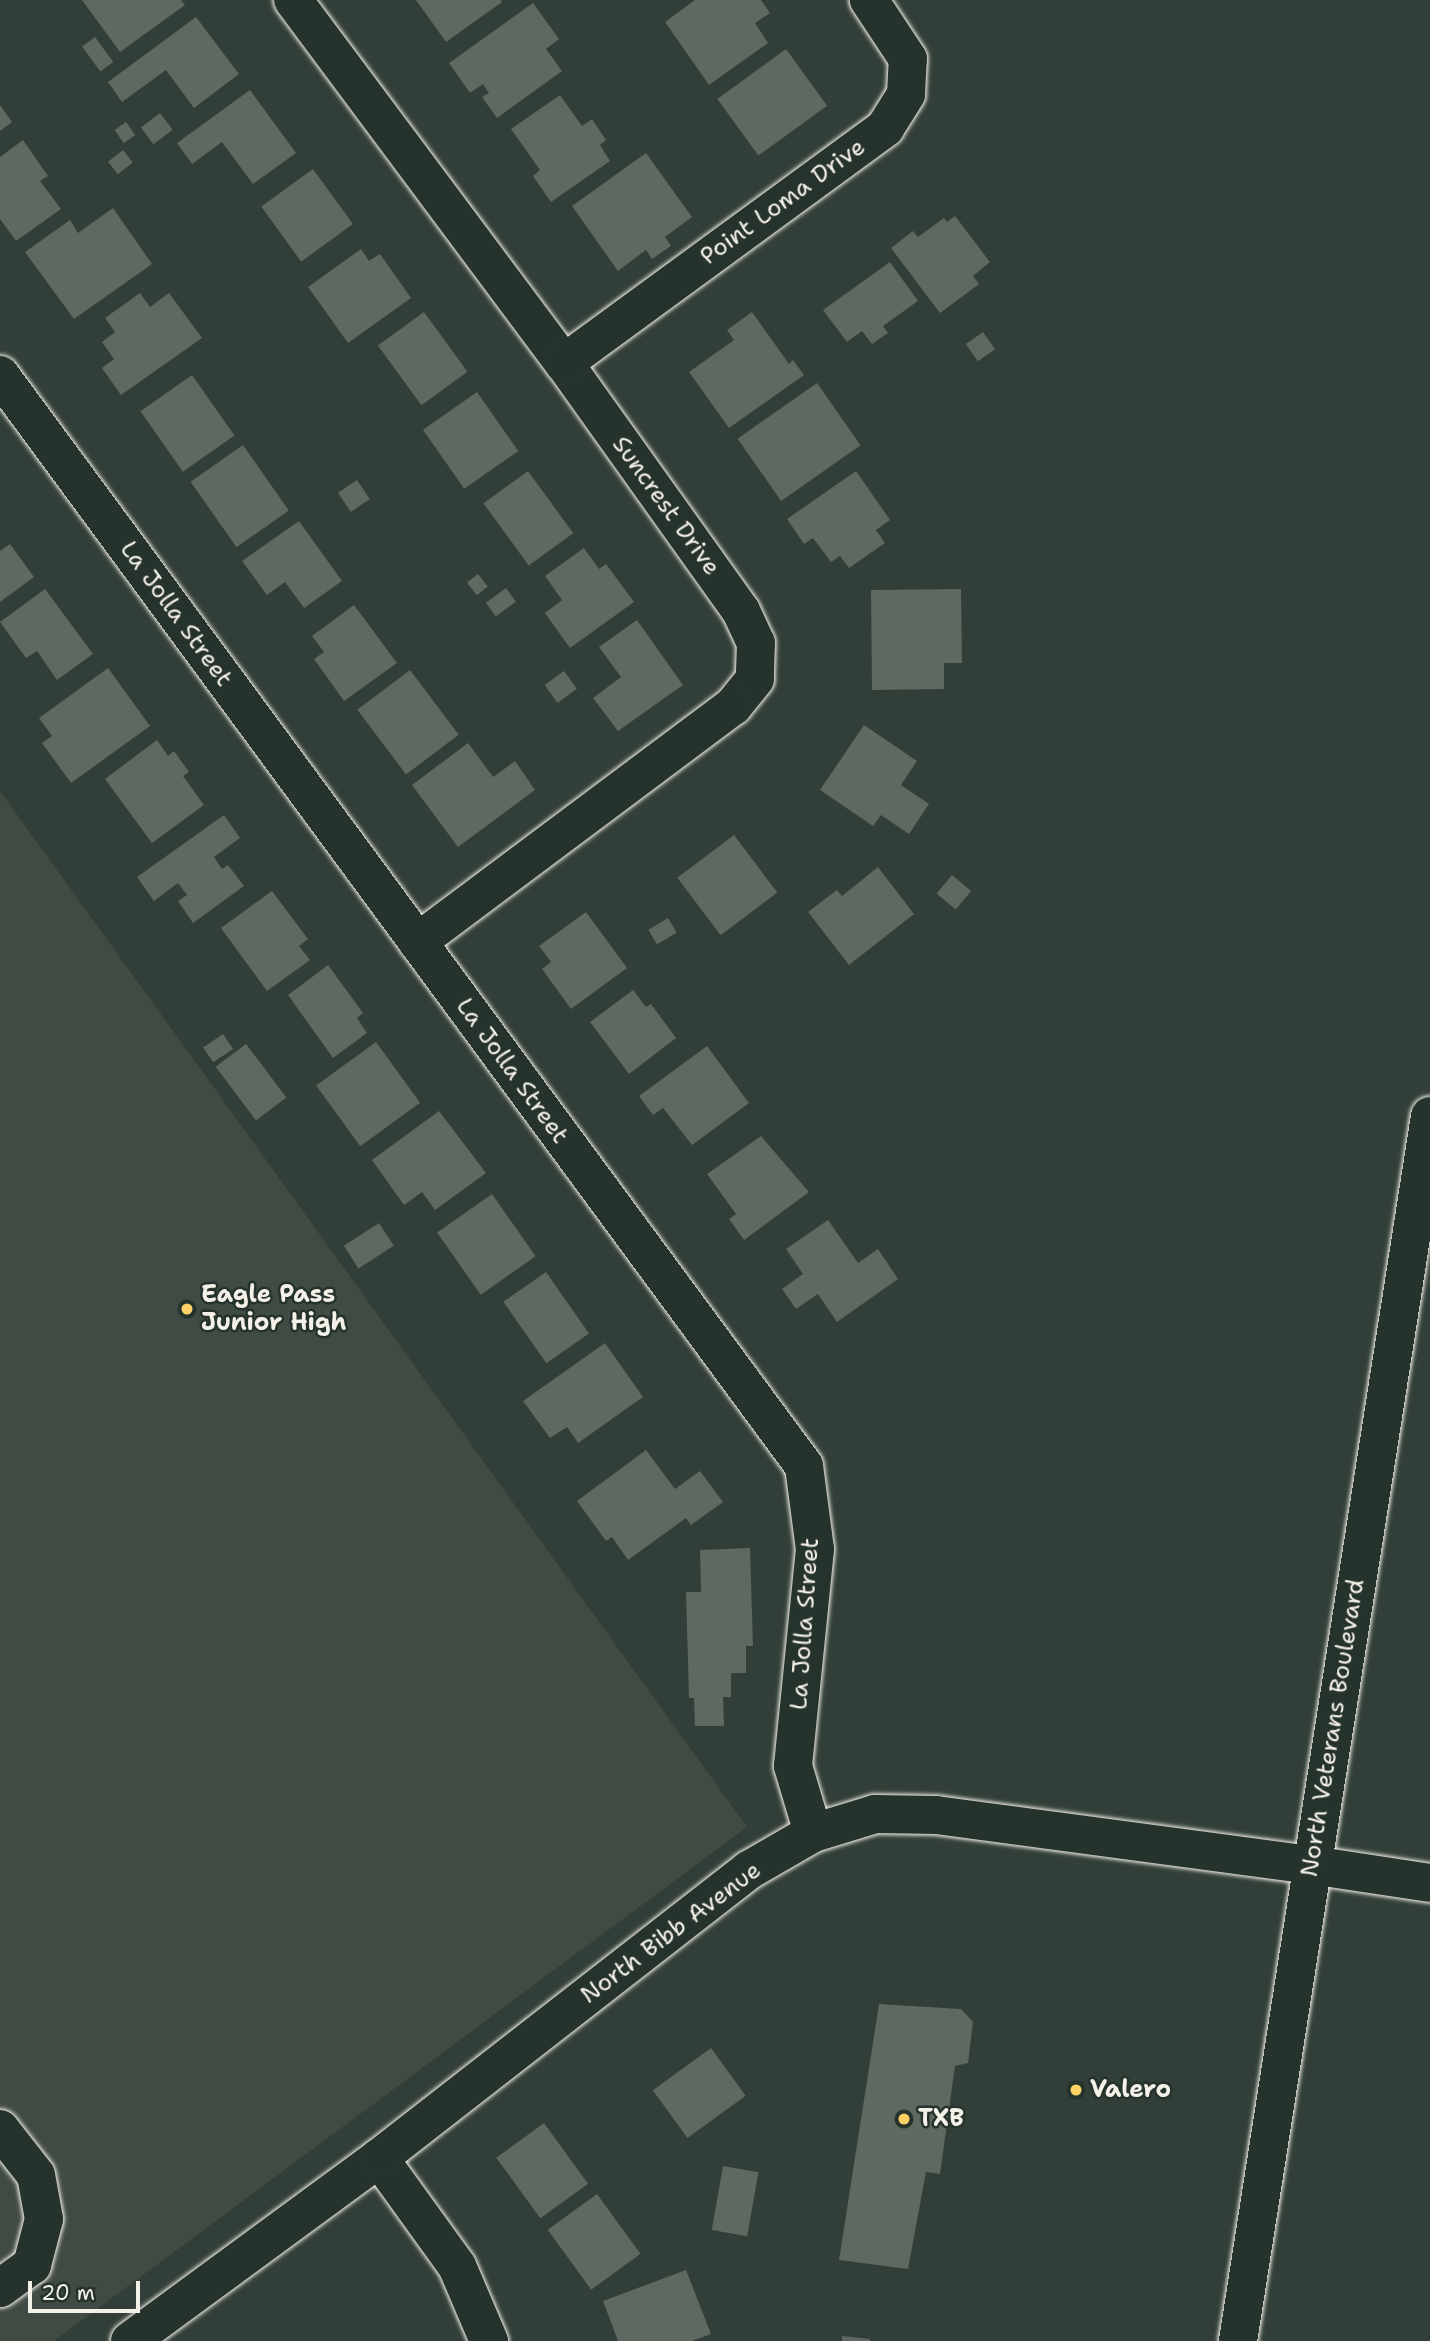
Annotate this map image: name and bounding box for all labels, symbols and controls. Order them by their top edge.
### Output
street label: Point Loma Drive [695,133,871,271]
street label: Suncrest Drive [606,431,726,581]
street label: La Jolla Street [114,536,238,692]
street label: La Jolla Street [450,993,574,1149]
place label: Eagle Pass Junior High [201,1281,347,1337]
marker: Eagle Pass Junior High [179,1301,195,1317]
street label: La Jolla Street [785,1537,825,1711]
street label: North Veterans Boulevard [1295,1577,1371,1879]
street label: North Bibb Avenue [575,1856,767,2010]
place label: Valero [1090,2076,1171,2104]
marker: Valero [1068,2082,1084,2098]
place label: TXB [918,2105,964,2133]
marker: TXB [896,2111,912,2127]
scale bar [32,2268,144,2312]
text: 20 m [41,2279,95,2307]

